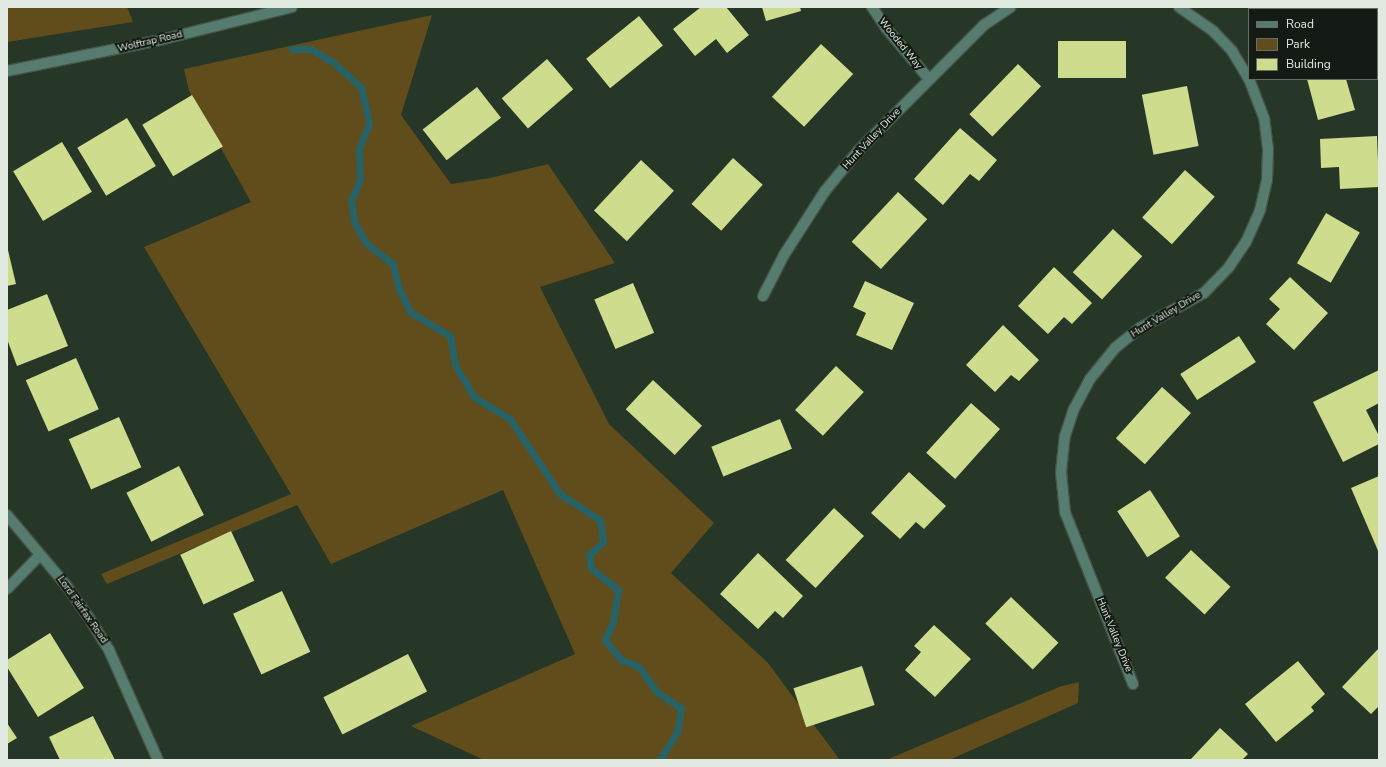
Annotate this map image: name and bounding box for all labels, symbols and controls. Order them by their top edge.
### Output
legend [1248,8,1378,80]
street label: Wooded Way [876,16,924,72]
text: Road [1286,16,1314,32]
street label: Wolftrap Road [117,29,183,55]
text: Park [1286,36,1310,52]
text: Building [1286,56,1331,72]
street label: Hunt Valley Drive [841,106,903,172]
street label: Hunt Valley Drive [1129,289,1203,341]
street label: Lord Fairfax Road [54,574,110,646]
street label: Hunt Valley Drive [1094,596,1134,674]

